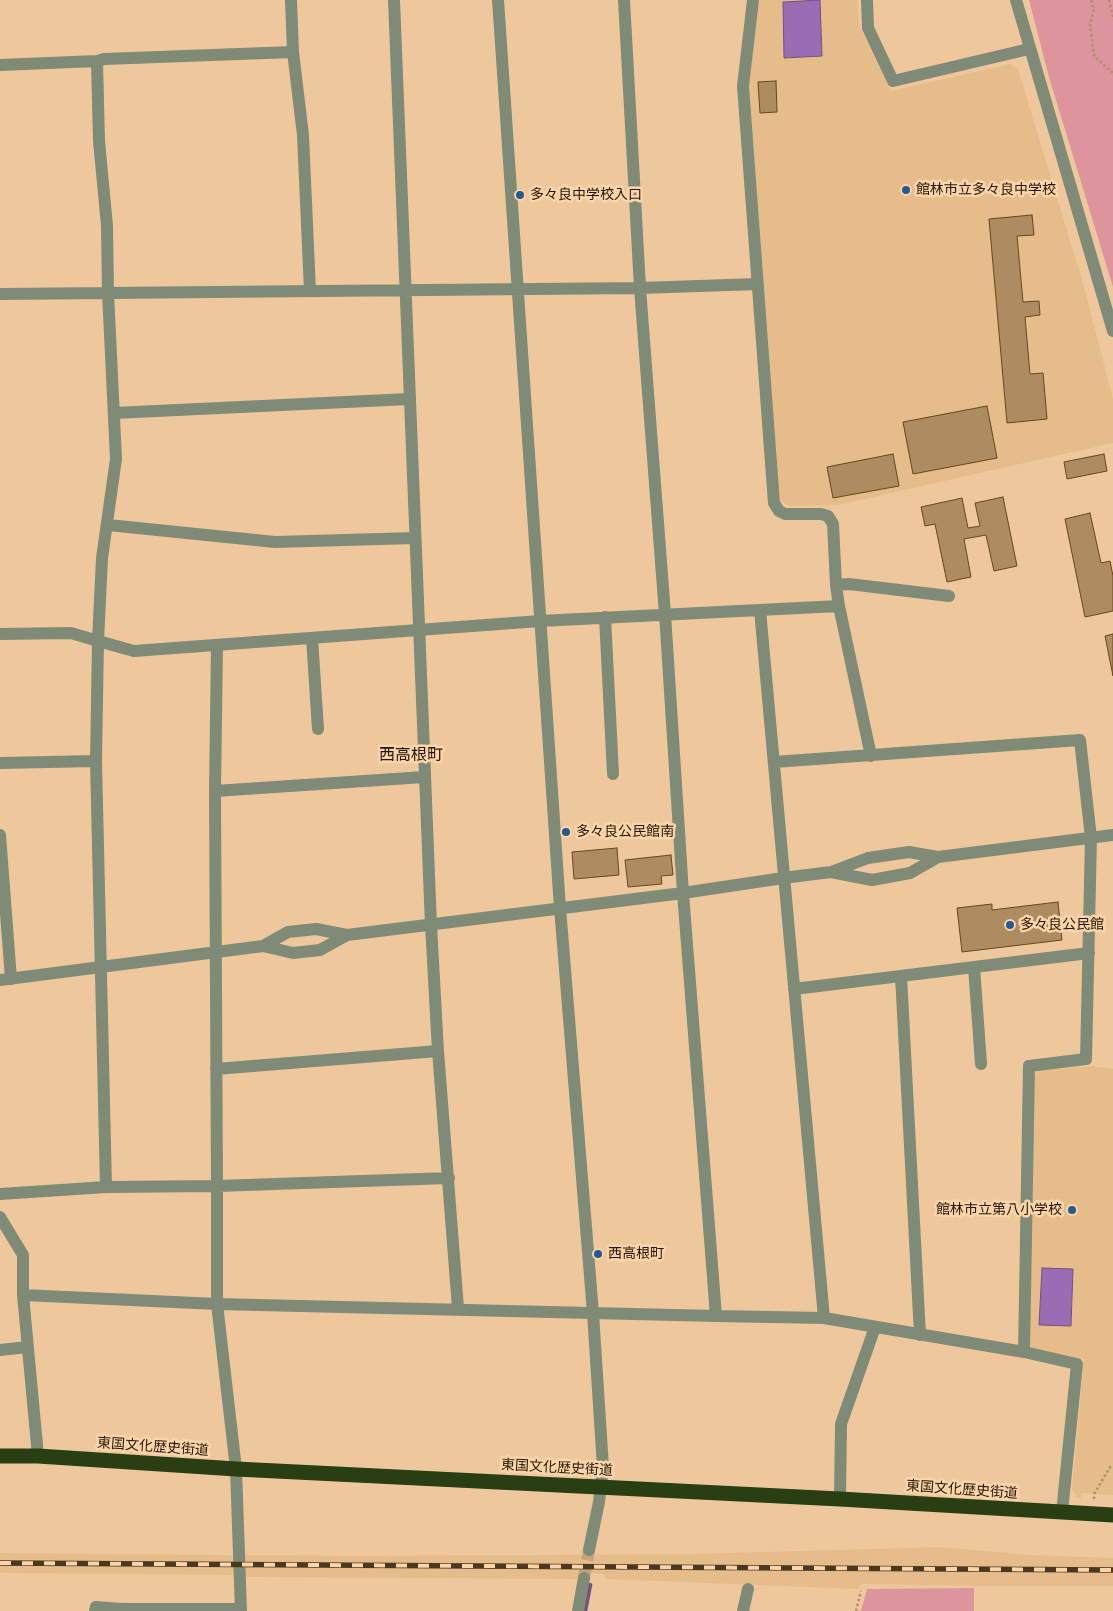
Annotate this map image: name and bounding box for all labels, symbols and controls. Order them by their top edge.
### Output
place label: 館林市立多々良中学校 [916,182,1056,198]
marker: 館林市立多々良中学校 [900,184,912,196]
place label: 多々良中学校入口 [530,187,642,203]
marker: 多々良中学校入口 [514,189,526,201]
district label: 西高根町 [379,745,443,765]
place label: 多々良公民館南 [576,824,674,840]
marker: 多々良公民館南 [560,826,572,838]
place label: 多々良公民館 [1020,917,1104,933]
marker: 多々良公民館 [1004,919,1016,931]
place label: 館林市立第八小学校 [936,1202,1062,1218]
marker: 館林市立第八小学校 [1066,1204,1078,1216]
place label: 西高根町 [608,1246,664,1262]
marker: 西高根町 [592,1248,604,1260]
street label: 東国文化歴史街道 [97,1435,209,1459]
street label: 東国文化歴史街道 [501,1457,613,1479]
street label: 東国文化歴史街道 [906,1478,1018,1502]

